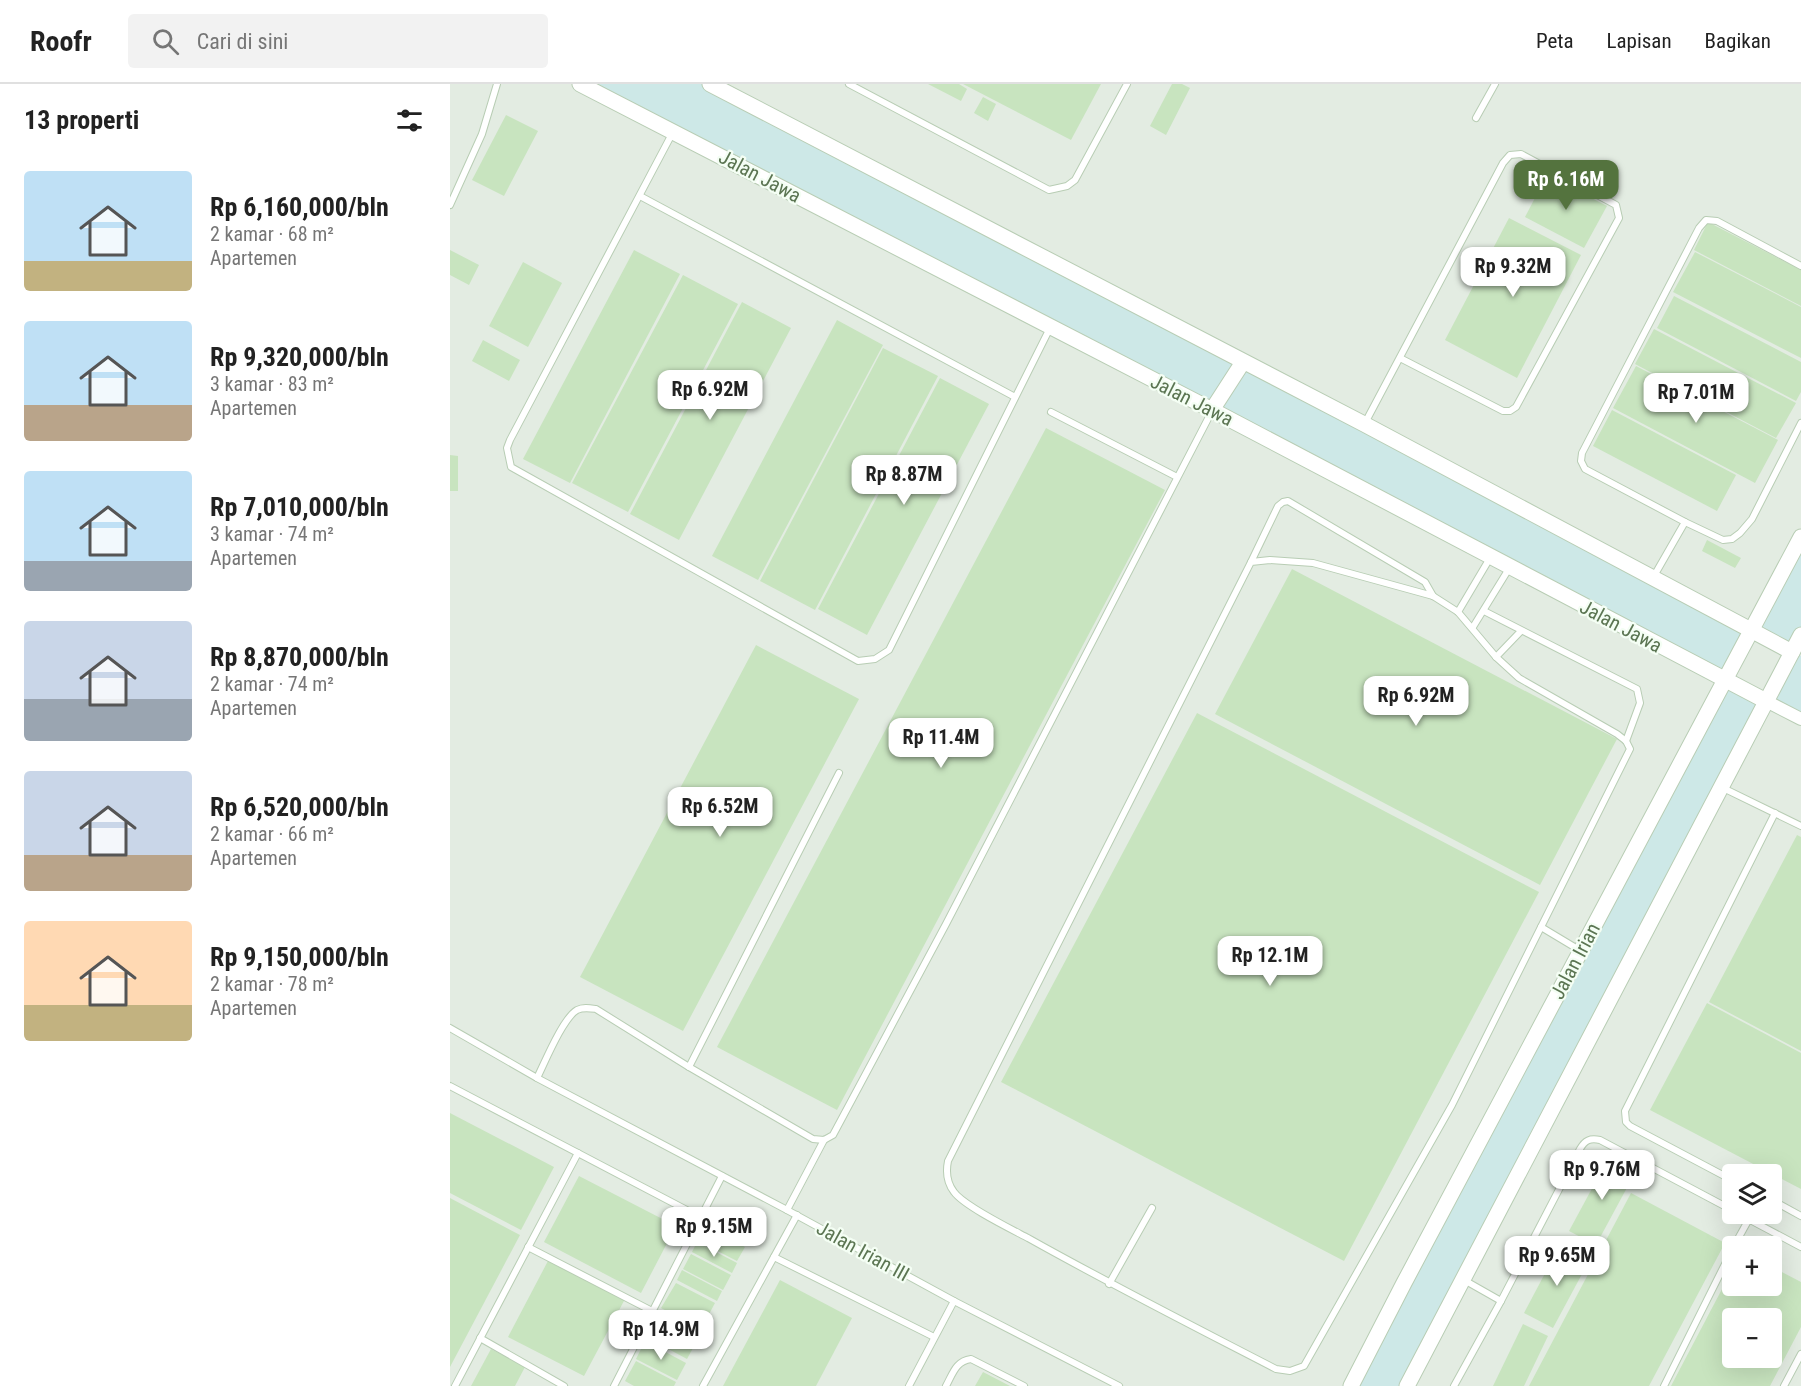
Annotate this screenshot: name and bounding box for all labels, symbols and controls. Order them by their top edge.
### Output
search box [128,14,548,68]
text: Roofr [30,25,92,58]
icon: search [149,25,182,58]
text: Cari di sini [197,29,288,54]
text: Peta [1536,29,1574,53]
text: Lapisan [1607,29,1672,53]
text: Bagikan [1705,29,1771,53]
icon: filters [393,104,426,137]
text: 13 properti [24,105,139,135]
street label: Jalan Jawa [715,144,805,208]
pin: Rp 6.16M [1504,160,1628,211]
text: Rp 6.16M [1528,167,1604,191]
text: Rp 6,160,000/bln [210,192,389,222]
icon: home [72,195,144,267]
text: 2 kamar · 68 m² [210,222,334,246]
text: Apartemen [210,246,297,270]
pin: Rp 9.32M [1451,247,1575,298]
text: Rp 9.32M [1475,254,1551,278]
text: Rp 9,320,000/bln [210,342,389,372]
icon: home [72,345,144,417]
street label: Jalan Jawa [1147,369,1237,431]
pin: Rp 6.92M [648,370,772,421]
text: 3 kamar · 83 m² [210,372,334,396]
pin: Rp 7.01M [1634,373,1758,424]
text: Rp 6.92M [672,377,748,401]
text: Rp 7.01M [1658,380,1734,404]
text: Apartemen [210,396,297,420]
pin: Rp 8.87M [842,455,966,506]
text: Rp 8.87M [866,462,942,486]
text: Rp 7,010,000/bln [210,492,389,522]
icon: home [72,495,144,567]
text: 3 kamar · 74 m² [210,522,334,546]
text: Apartemen [210,546,297,570]
street label: Jalan Jawa [1576,594,1666,658]
text: Rp 8,870,000/bln [210,642,389,672]
icon: home [72,645,144,717]
text: 2 kamar · 74 m² [210,672,334,696]
pin: Rp 6.92M [1354,676,1478,727]
text: Rp 6.92M [1378,683,1454,707]
text: Apartemen [210,696,297,720]
pin: Rp 11.4M [879,718,1003,769]
text: Rp 11.4M [903,725,979,749]
pin: Rp 6.52M [658,787,782,838]
text: Rp 6,520,000/bln [210,792,389,822]
text: Rp 6.52M [682,794,758,818]
icon: home [72,795,144,867]
text: 2 kamar · 66 m² [210,822,334,846]
text: Apartemen [210,846,297,870]
street label: Jalan Irian [1545,919,1605,1003]
pin: Rp 12.1M [1208,936,1332,987]
text: Rp 9,150,000/bln [210,942,389,972]
text: Rp 12.1M [1232,943,1308,967]
icon: home [72,945,144,1017]
text: 2 kamar · 78 m² [210,972,334,996]
text: Apartemen [210,996,297,1020]
pin: Rp 9.76M [1540,1150,1664,1201]
text: Rp 9.76M [1564,1157,1640,1181]
map controls [1722,1164,1782,1368]
button: layers [1722,1164,1782,1224]
pin: Rp 9.15M [652,1207,776,1258]
text: Rp 9.15M [676,1214,752,1238]
street label: Jalan Irian III [812,1216,914,1286]
pin: Rp 9.65M [1495,1236,1619,1287]
button: + [1722,1236,1782,1296]
text: Rp 9.65M [1519,1243,1595,1267]
button: − [1722,1308,1782,1368]
pin: Rp 14.9M [599,1310,723,1361]
text: Rp 14.9M [623,1317,699,1341]

